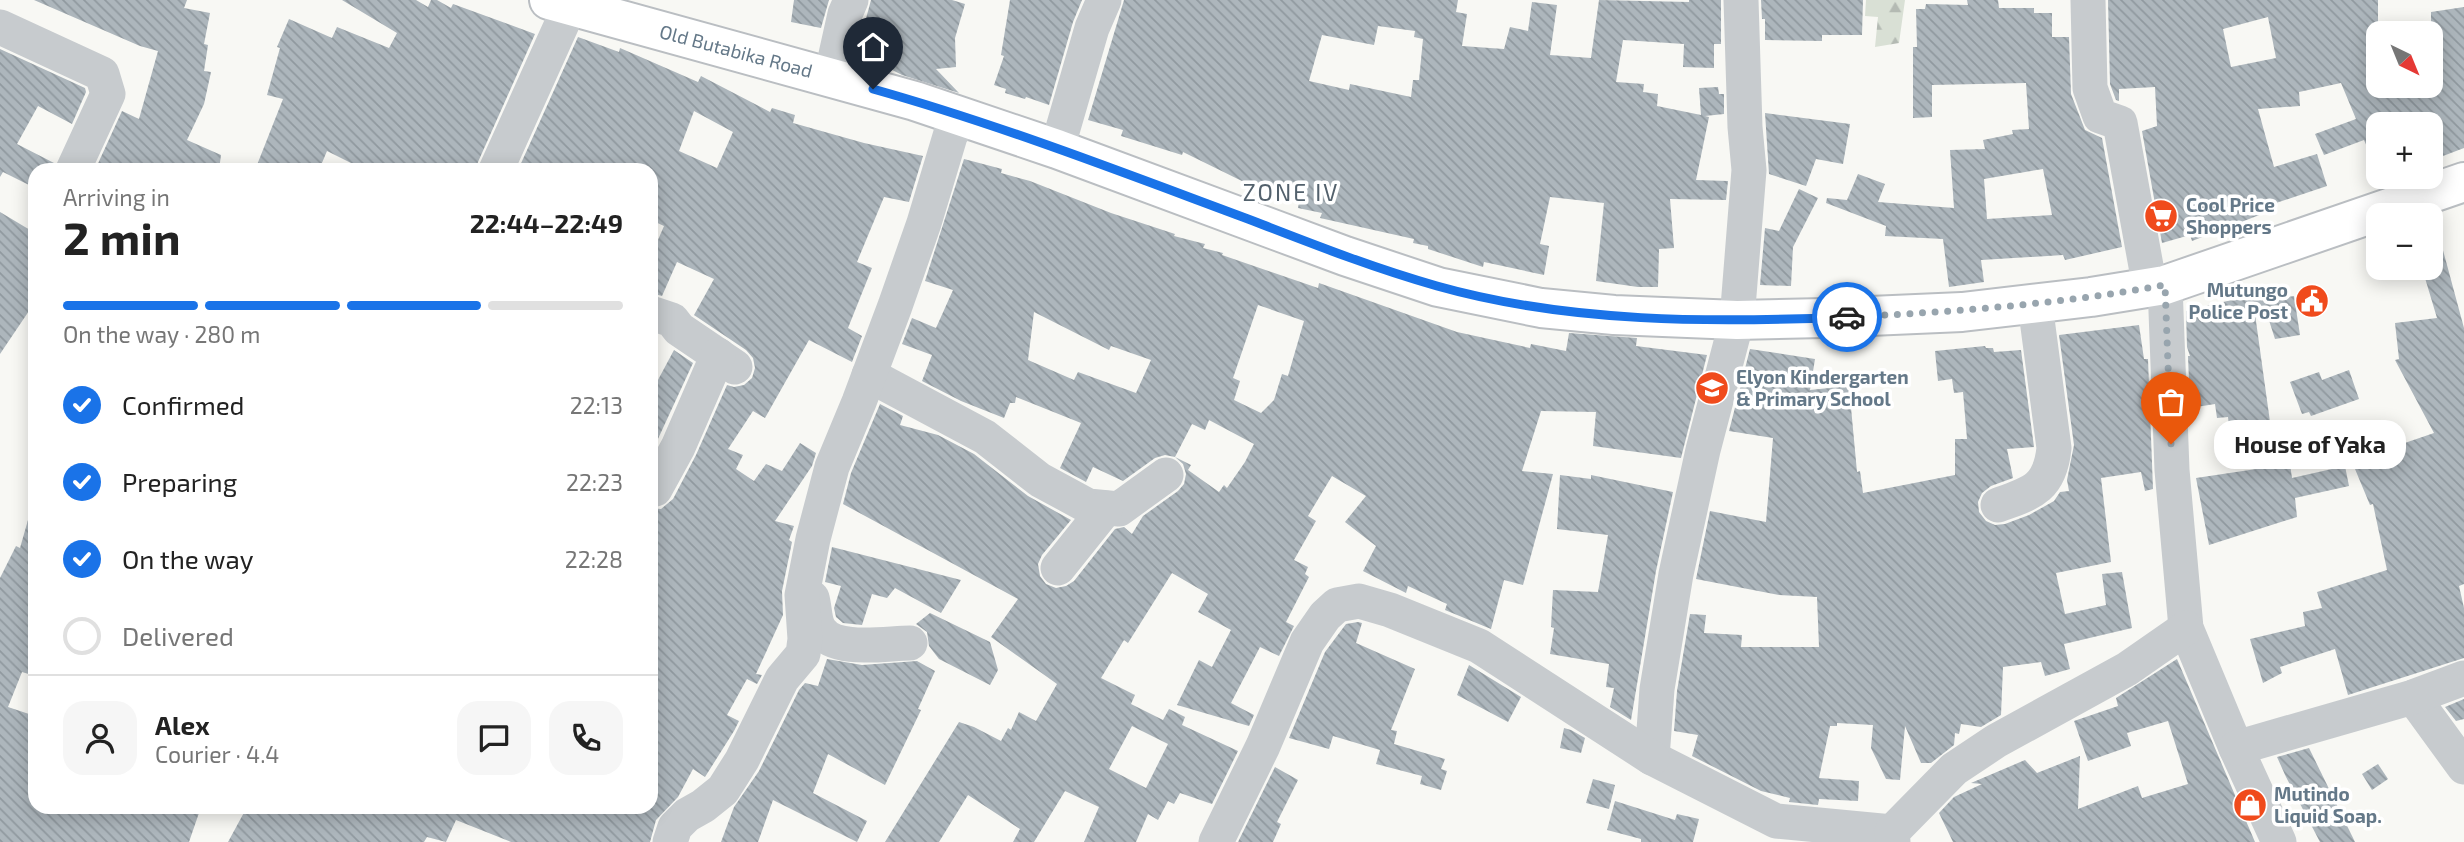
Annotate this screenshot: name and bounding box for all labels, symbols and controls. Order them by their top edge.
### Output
pin [843,17,903,89]
street label: Old Butabika Road [657,19,815,82]
north arrow [2366,21,2443,98]
map controls [2366,21,2443,280]
icon: home [854,28,892,66]
button: + [2366,112,2443,189]
district label: ZONE IV [1243,178,1339,206]
text: Arriving in [63,183,170,211]
place label: Cool Price Shoppers [2186,193,2275,238]
supermarket icon: Cool Price Shoppers [2142,197,2180,235]
button: − [2366,203,2443,280]
text: 22:44–22:49 [470,207,623,238]
text: 2 min [63,209,181,264]
place label: Mutungo Police Post [2188,278,2288,323]
courier [1812,282,1882,352]
public building icon: Mutungo Police Post [2293,282,2331,320]
icon: car [1828,298,1866,336]
text: On the way · 280 m [63,320,260,348]
place label: Elyon Kindergarten & Primary School [1736,365,1909,411]
school or university icon: Elyon Kindergarten & Primary School [1693,369,1731,407]
pin [2141,372,2201,444]
icon: bag [2152,383,2190,421]
icon: check [63,386,101,424]
text: Confirmed [122,389,245,420]
text: 22:13 [570,391,623,419]
callout: House of Yaka [2213,420,2406,468]
text: House of Yaka [2234,430,2386,458]
icon: check [63,463,101,501]
text: Preparing [122,466,237,497]
text: 22:23 [566,468,623,496]
icon: check [63,540,101,578]
text: On the way [122,543,253,574]
text: 22:28 [565,545,623,573]
text: Delivered [122,620,234,651]
button: person [63,701,137,775]
button: chat [457,701,531,775]
button: phone [549,701,623,775]
text: Alex [155,709,210,740]
text: Courier · 4.4 [155,740,279,768]
place label: Mutindo Liquid Soap. [2274,782,2382,827]
shop icon: Mutindo Liquid Soap. [2231,786,2269,824]

